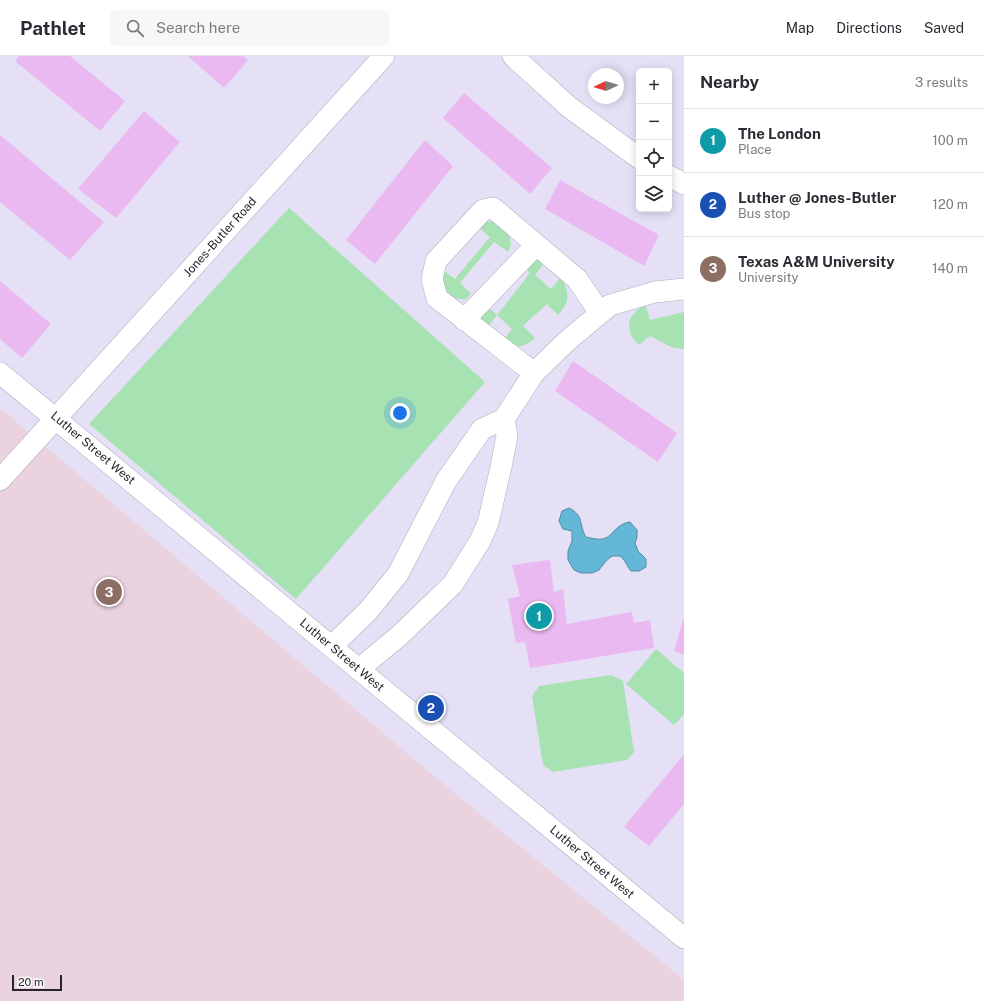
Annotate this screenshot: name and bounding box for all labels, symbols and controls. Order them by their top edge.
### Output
search box [110,10,390,46]
text: Pathlet [20,17,86,39]
icon: search [124,17,146,39]
text: Search here [156,19,240,36]
text: Map [786,20,814,36]
text: Directions [836,20,902,36]
text: Saved [924,20,964,36]
north arrow [588,68,624,104]
map controls [636,68,672,212]
button: + [636,68,672,104]
text: Nearby [700,72,759,92]
text: 3 results [915,75,968,90]
button: − [636,104,672,140]
text: The London [738,125,821,142]
text: 1 [710,133,716,148]
text: 100 m [932,133,968,148]
button: locate [636,140,672,176]
text: Place [738,142,772,157]
button: layers [636,176,672,212]
text: Luther @ Jones-Butler [738,189,896,206]
street label: Jones-Butler Road [181,194,259,280]
text: 2 [709,197,717,212]
text: 120 m [933,197,968,212]
text: Bus stop [738,206,790,221]
text: Texas A&M University [738,253,895,270]
text: 3 [709,261,717,276]
text: 140 m [932,261,968,276]
text: University [738,270,798,285]
your location [390,403,410,423]
street label: Luther Street West [48,409,138,488]
pin: 3 [96,577,122,607]
pin: 1 [526,601,552,631]
street label: Luther Street West [297,616,387,695]
pin: 2 [418,693,444,723]
street label: Luther Street West [547,823,637,902]
scale bar [12,973,62,992]
text: 20 m [18,976,43,988]

